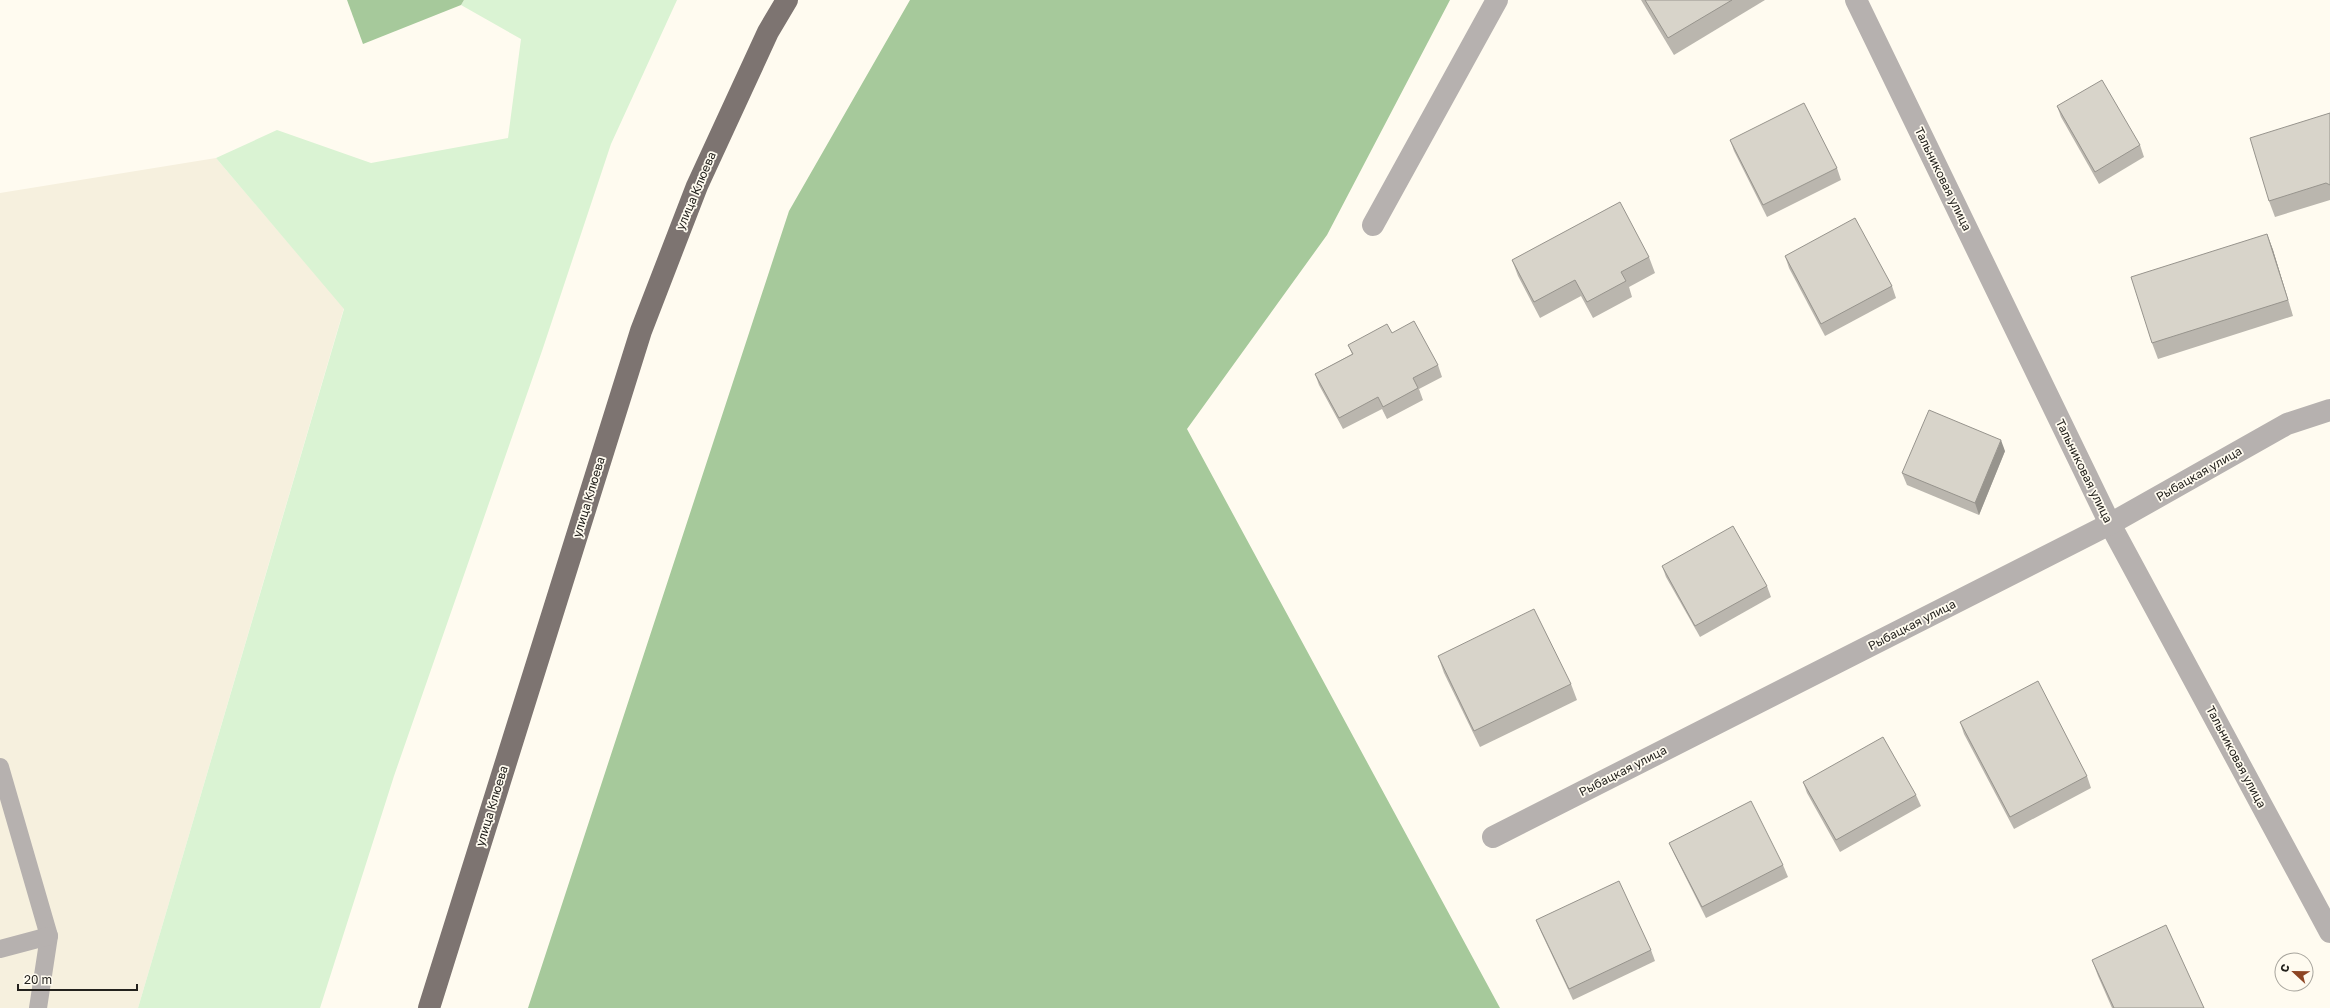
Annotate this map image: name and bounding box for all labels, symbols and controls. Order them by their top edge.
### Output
street label: Тальниковая улица [1912,124,1975,233]
street label: улица Клюева [672,149,719,232]
street label: Тальниковая улица [2053,416,2116,525]
street label: Рыбацкая улица [2153,443,2244,504]
street label: улица Клюева [569,455,608,539]
street label: Рыбацкая улица [1865,596,1958,653]
street label: Тальниковая улица [2203,703,2270,810]
street label: Рыбацкая улица [1576,742,1669,799]
street label: улица Клюева [472,764,511,848]
north arrow [2274,952,2314,992]
text: С [2277,962,2292,974]
scale bar [18,966,137,992]
text: 20 m [24,972,52,987]

